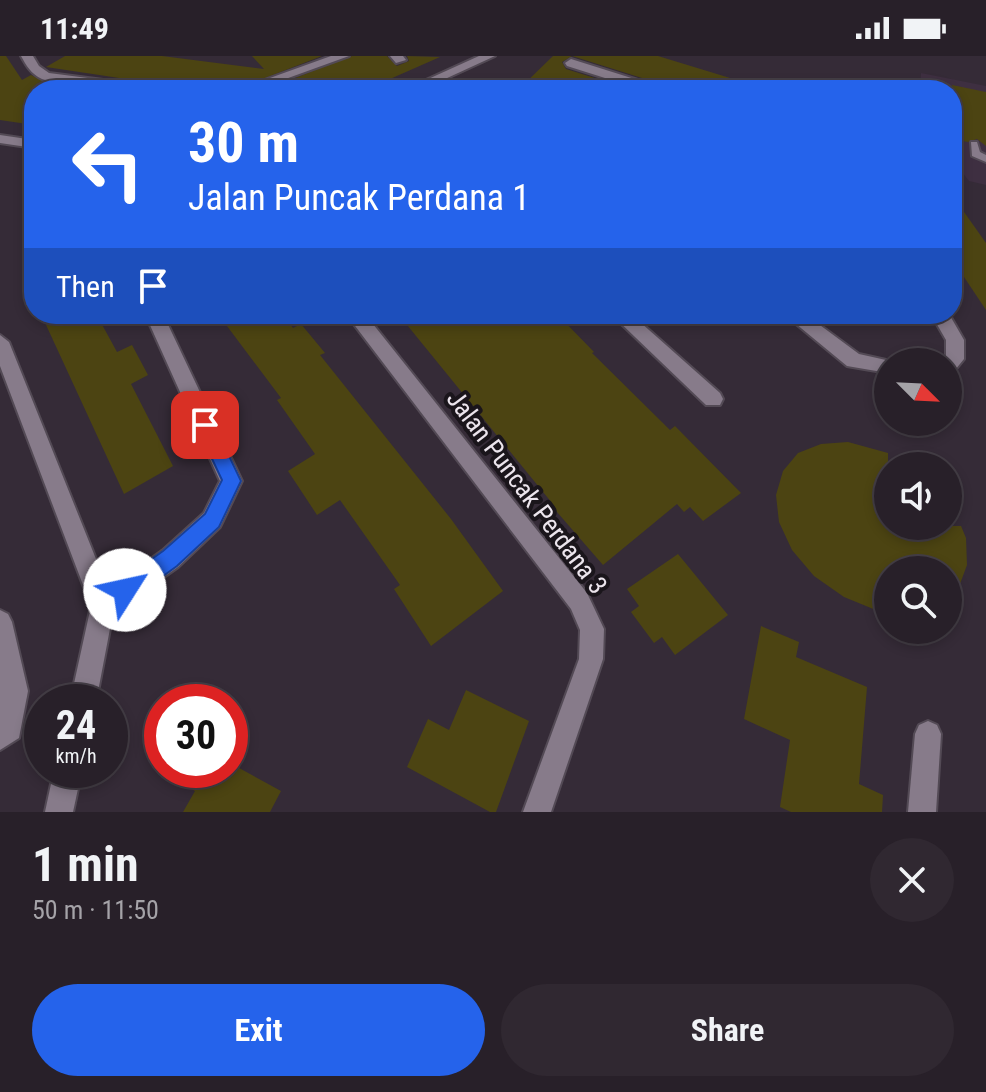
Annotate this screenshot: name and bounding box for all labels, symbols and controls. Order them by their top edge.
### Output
text: 11:49 [40,11,109,46]
text: 30 m [188,110,299,176]
icon: left [56,112,160,216]
text: Jalan Puncak Perdana 1 [188,177,530,219]
icon: arrive [131,264,175,308]
text: Then [56,269,115,304]
north arrow [874,348,962,436]
map controls [874,348,962,644]
street label: Jalan Puncak Perdana 3 [441,384,613,600]
pin [171,391,239,459]
icon: arrive [183,403,227,447]
button: sound [874,452,962,540]
position arrow [83,548,167,632]
button: search [874,556,962,644]
speed limit sign: 30 [144,684,248,788]
text: 24 [56,702,96,749]
text: km/h [55,744,97,768]
text: 1 min [32,836,139,893]
button: close [870,838,954,922]
text: 50 m · 11:50 [32,895,159,925]
button: Exit [32,984,485,1076]
button: Share [501,984,954,1076]

